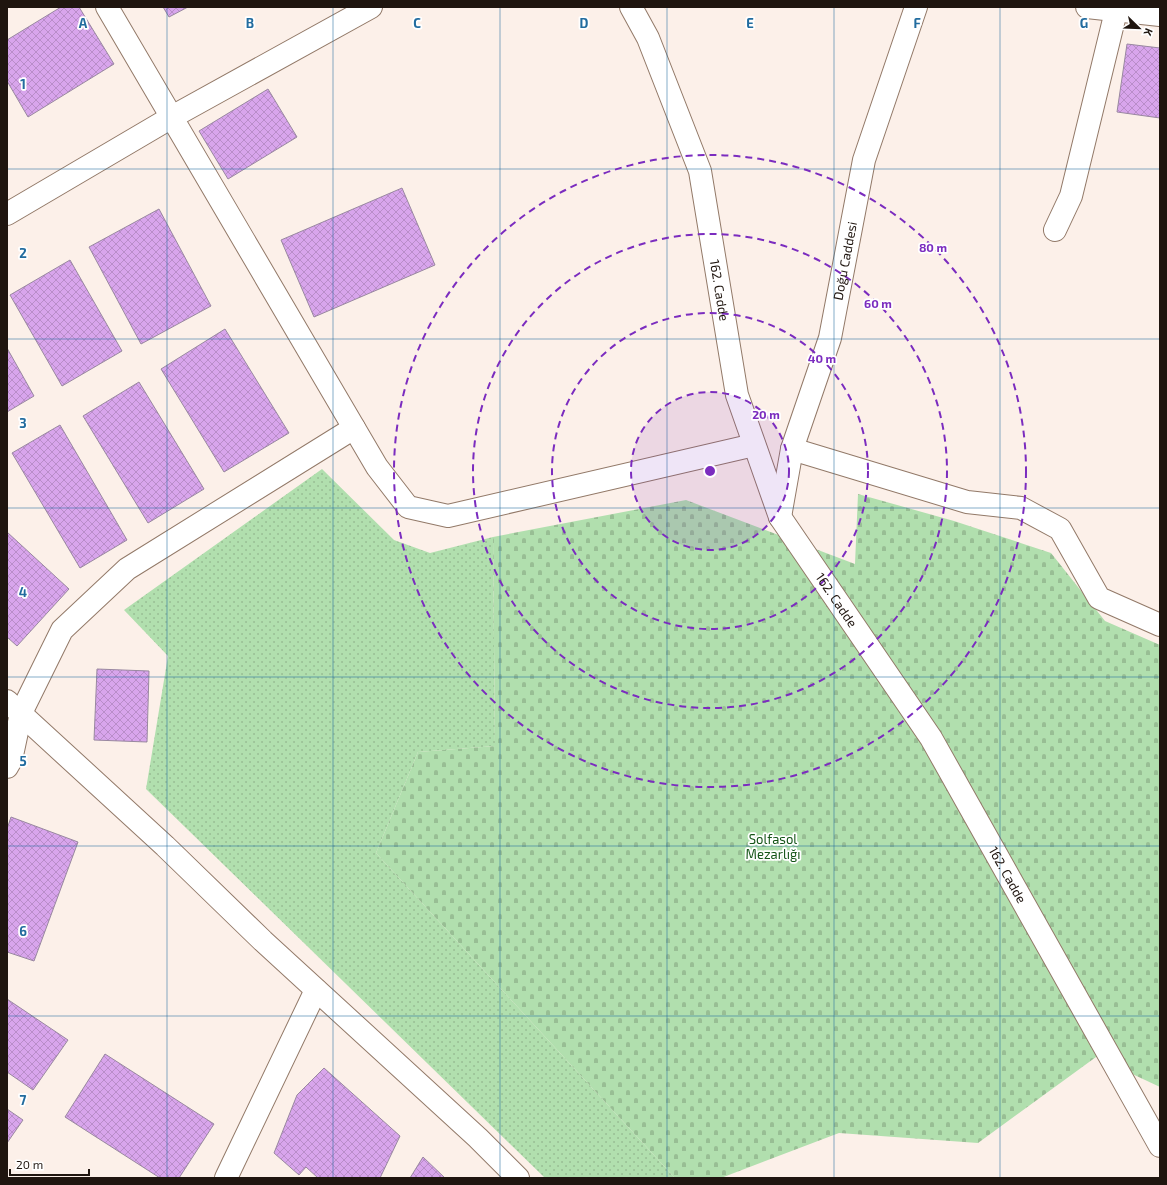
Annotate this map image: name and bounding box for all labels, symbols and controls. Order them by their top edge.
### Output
north arrow [1119,8,1159,48]
text: A [79,15,88,31]
text: B [246,15,254,31]
text: C [413,15,421,31]
text: D [580,15,589,31]
text: E [746,15,754,31]
text: F [913,15,921,31]
text: G [1080,15,1088,31]
text: K [1141,26,1156,38]
text: 1 [20,76,26,92]
street label: Doğu Caddesi [829,220,860,302]
text: 80 m [919,240,947,254]
text: 2 [19,245,27,261]
street label: 162. Cadde [707,258,733,322]
text: 60 m [864,296,892,310]
text: 40 m [808,351,836,365]
text: 20 m [752,407,780,421]
text: 3 [19,415,27,431]
centre of rings [703,464,717,478]
street label: 162. Cadde [812,570,861,630]
text: 4 [19,584,27,600]
text: 5 [19,753,27,769]
park label: Solfasol Mezarlığı [746,831,800,862]
street label: 162. Cadde [986,844,1030,906]
text: 6 [19,923,27,939]
text: 7 [20,1092,27,1108]
scale bar [10,1151,89,1177]
text: 20 m [16,1157,43,1171]

